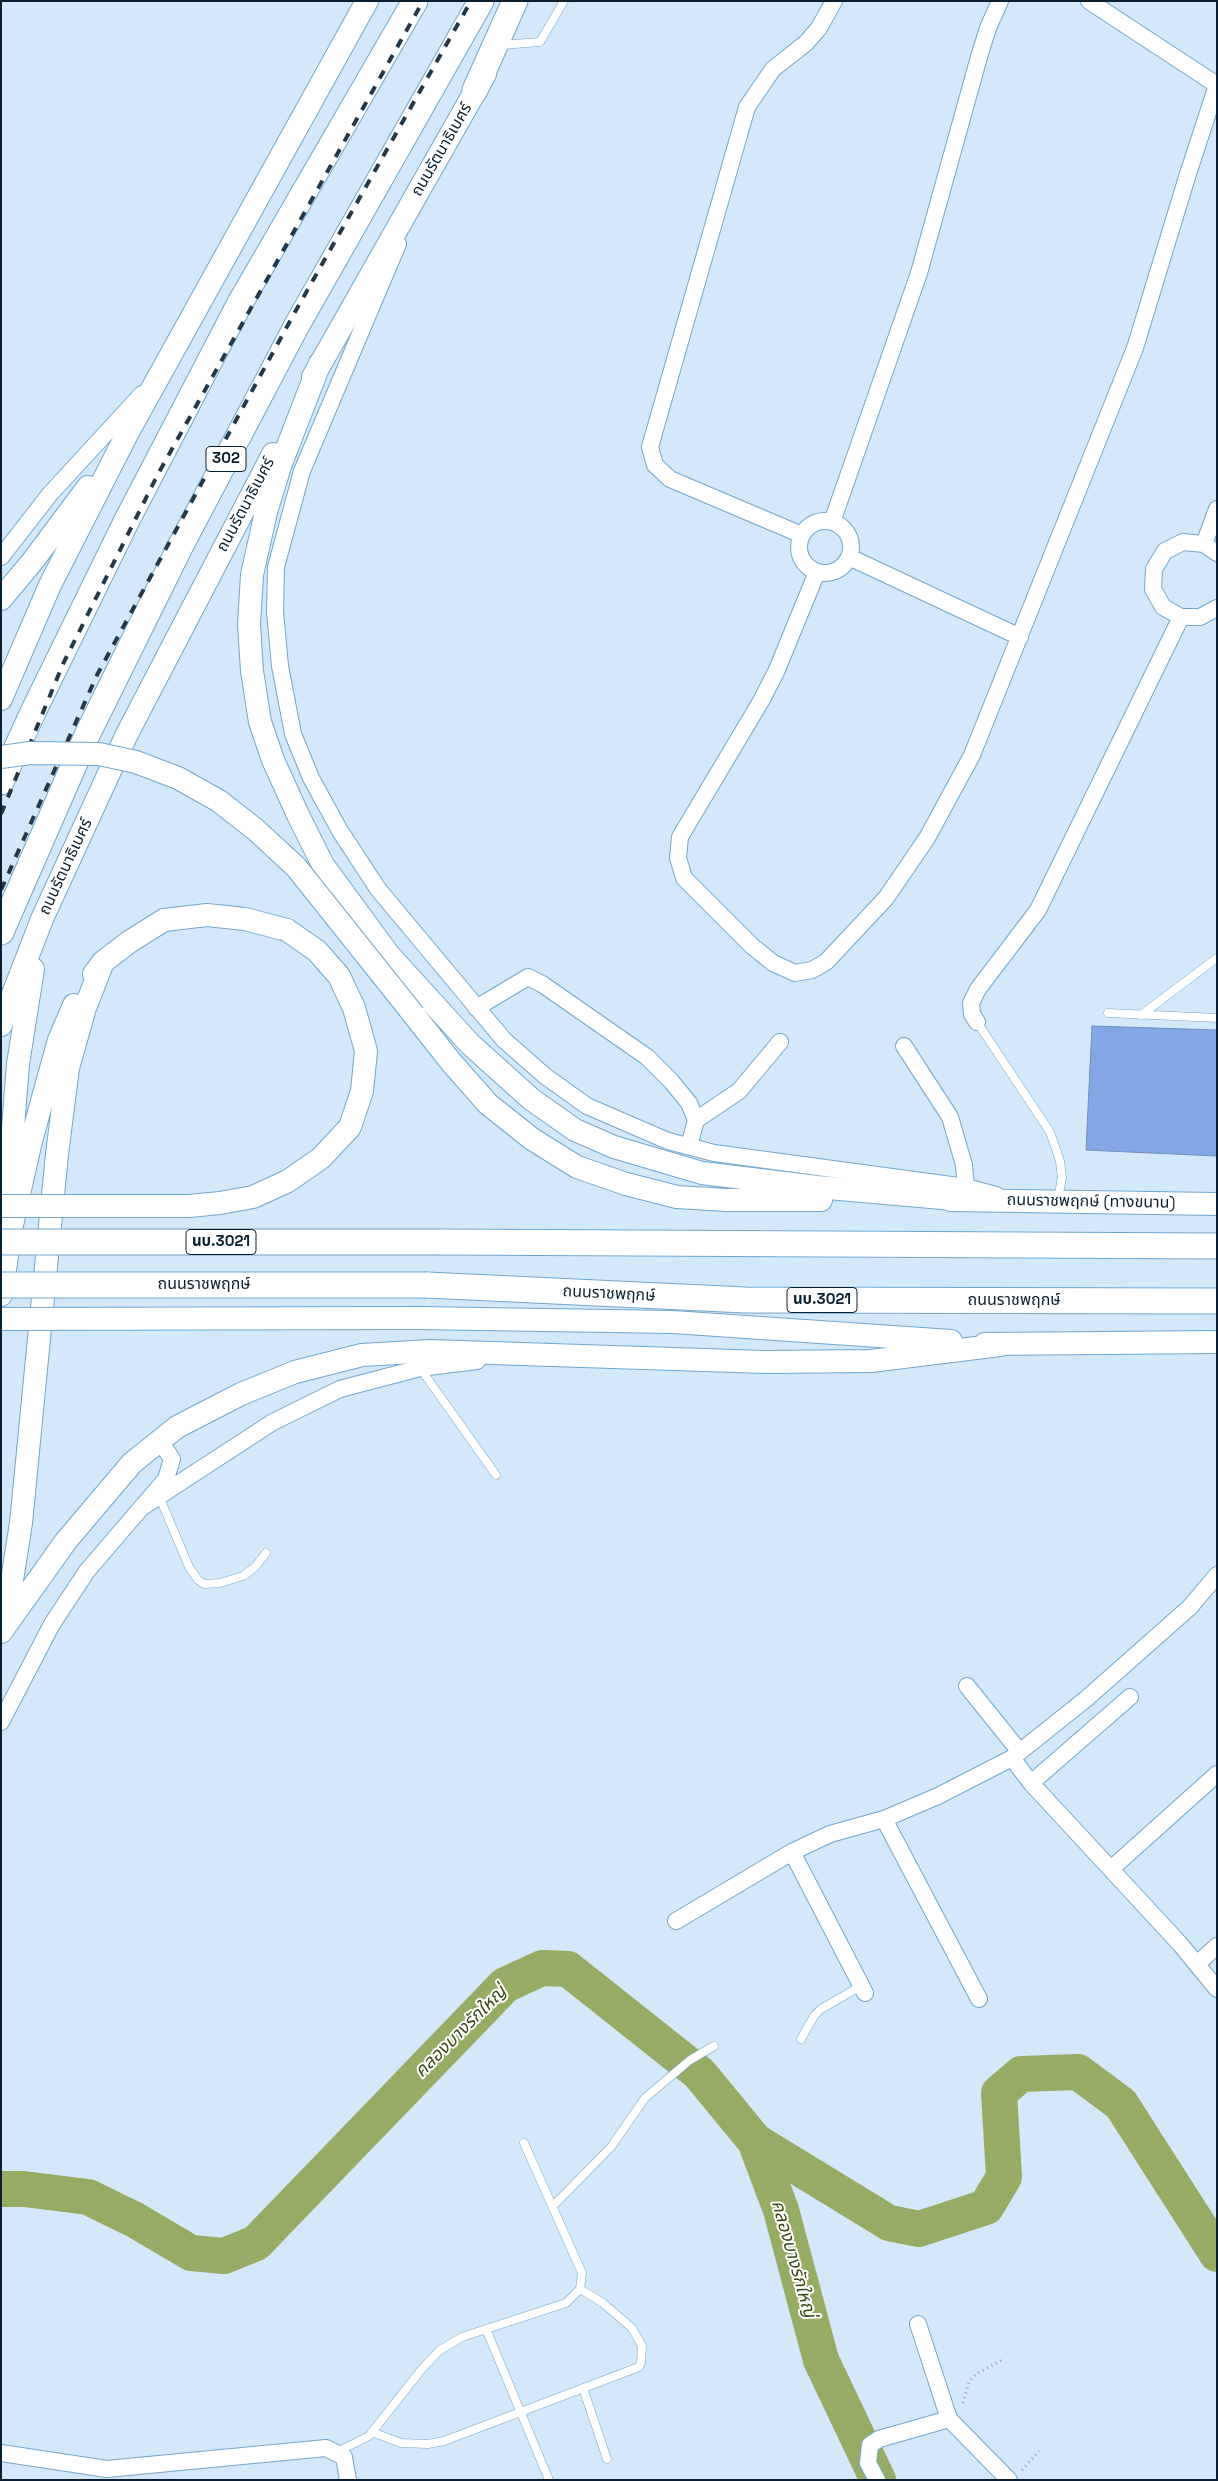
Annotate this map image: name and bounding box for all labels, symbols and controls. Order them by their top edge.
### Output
street label: ถนนรัตนาธิเบศร์ [408,100,476,200]
road number: 302 [206,446,246,472]
street label: ถนนรัตนาธิเบศร์ [213,454,279,556]
street label: ถนนรัตนาธิเบศร์ [35,816,97,918]
street label: ถนนราชพฤกษ์ (ทางขนาน) [1006,1191,1176,1213]
road number: นบ.3021 [186,1230,256,1254]
street label: ถนนราชพฤกษ์ [158,1275,250,1295]
street label: ถนนราชพฤกษ์ [562,1282,656,1306]
road number: นบ.3021 [787,1288,857,1312]
street label: ถนนราชพฤกษ์ [968,1291,1060,1311]
water label: คลองบางรักใหญ่ [411,1982,511,2082]
water label: คลองบางรักใหญ่ [766,2198,820,2320]

